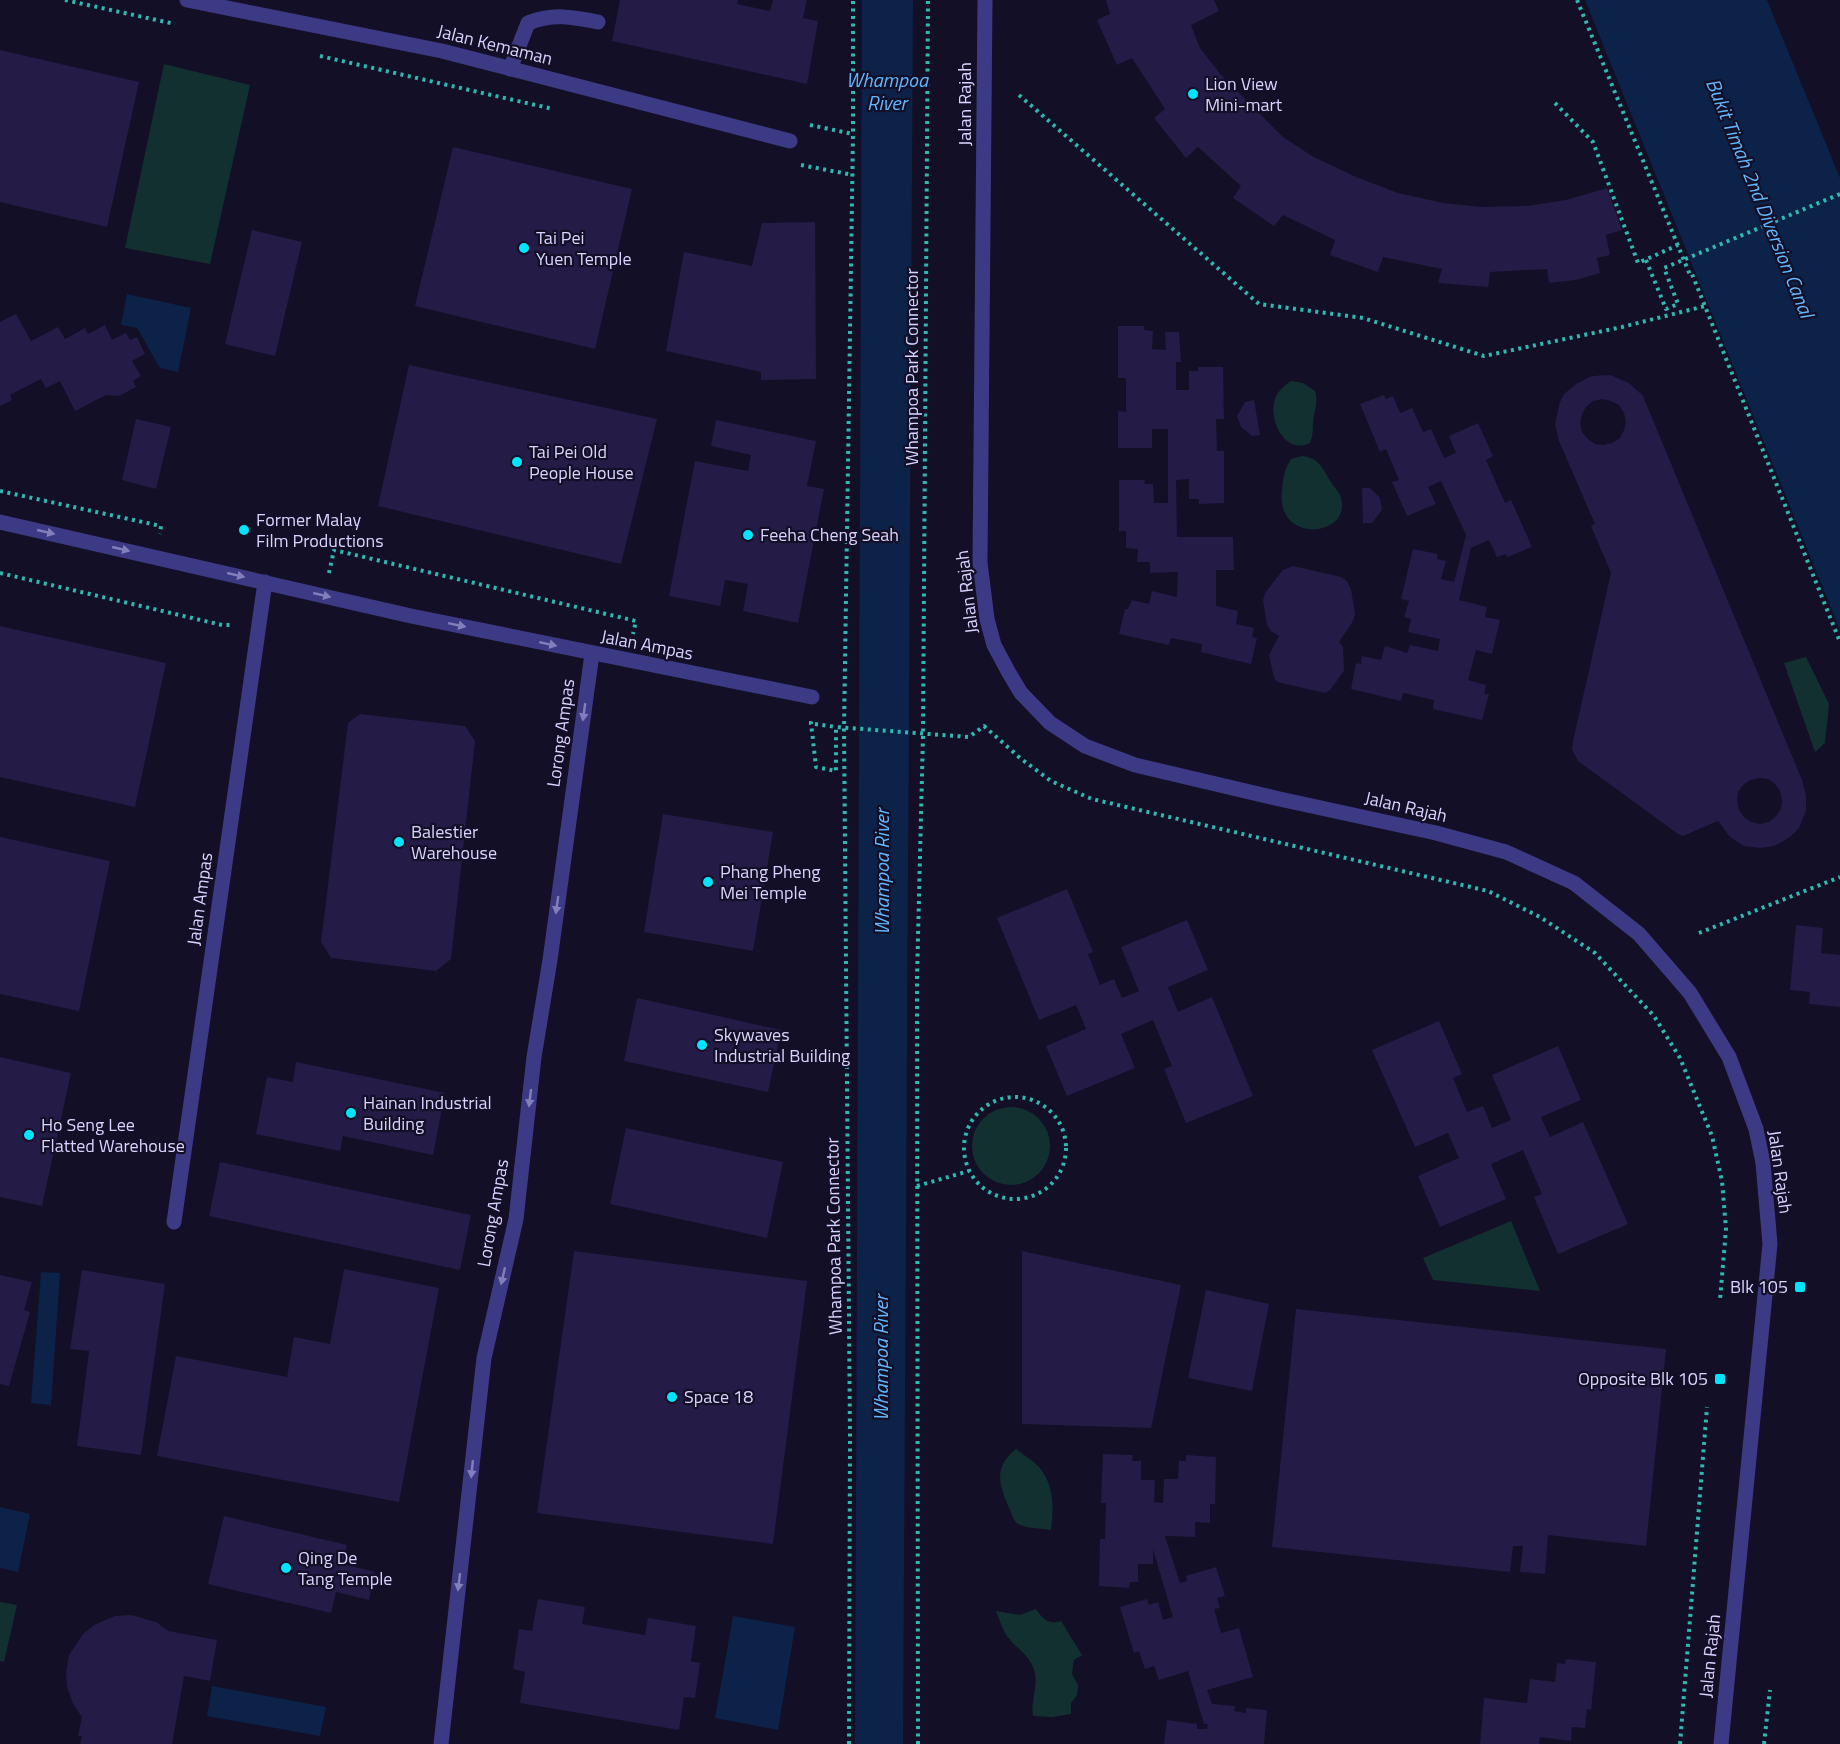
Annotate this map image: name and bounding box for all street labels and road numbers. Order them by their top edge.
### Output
street label: Jalan Kemaman [435,17,556,72]
street label: Jalan Rajah [951,62,978,146]
street label: Whampoa Park Connector [898,268,925,466]
street label: Jalan Rajah [948,549,985,635]
street label: Jalan Ampas [599,622,696,667]
street label: Lorong Ampas [540,677,581,789]
street label: Jalan Rajah [1362,784,1450,829]
street label: Jalan Ampas [180,851,219,947]
street label: Jalan Rajah [1761,1129,1800,1215]
street label: Whampoa Park Connector [818,1137,849,1335]
street label: Lorong Ampas [470,1157,515,1269]
street label: Jalan Rajah [1692,1613,1727,1699]

